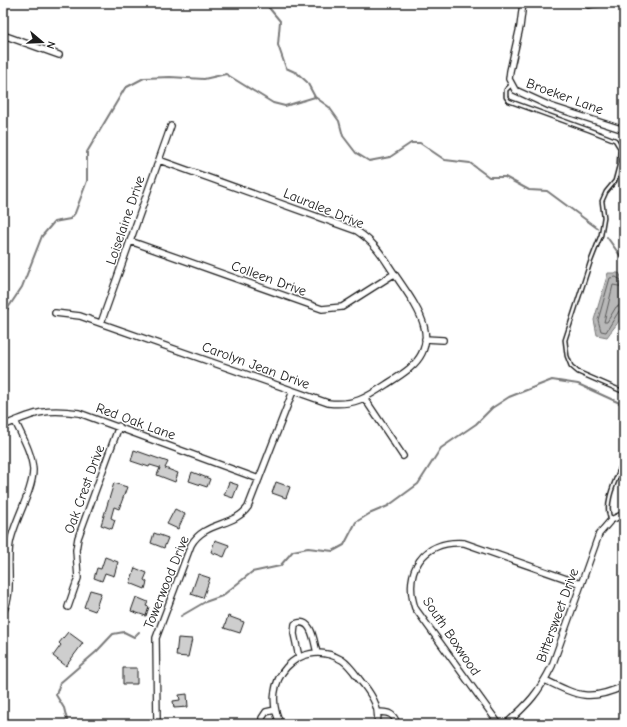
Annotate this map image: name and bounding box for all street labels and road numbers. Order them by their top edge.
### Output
street label: Broeker Lane [524,75,606,118]
street label: Loiselaine Drive [102,173,149,267]
street label: Lauralee Drive [281,185,367,232]
street label: Colleen Drive [229,257,309,300]
street label: Carolyn Jean Drive [200,338,312,393]
street label: Red Oak Lane [94,399,178,444]
street label: Oak Crest Drive [61,442,108,536]
street label: Towerwood Drive [140,533,193,631]
street label: Bittersweet Drive [533,566,582,665]
street label: South Boxwood [419,594,484,679]

